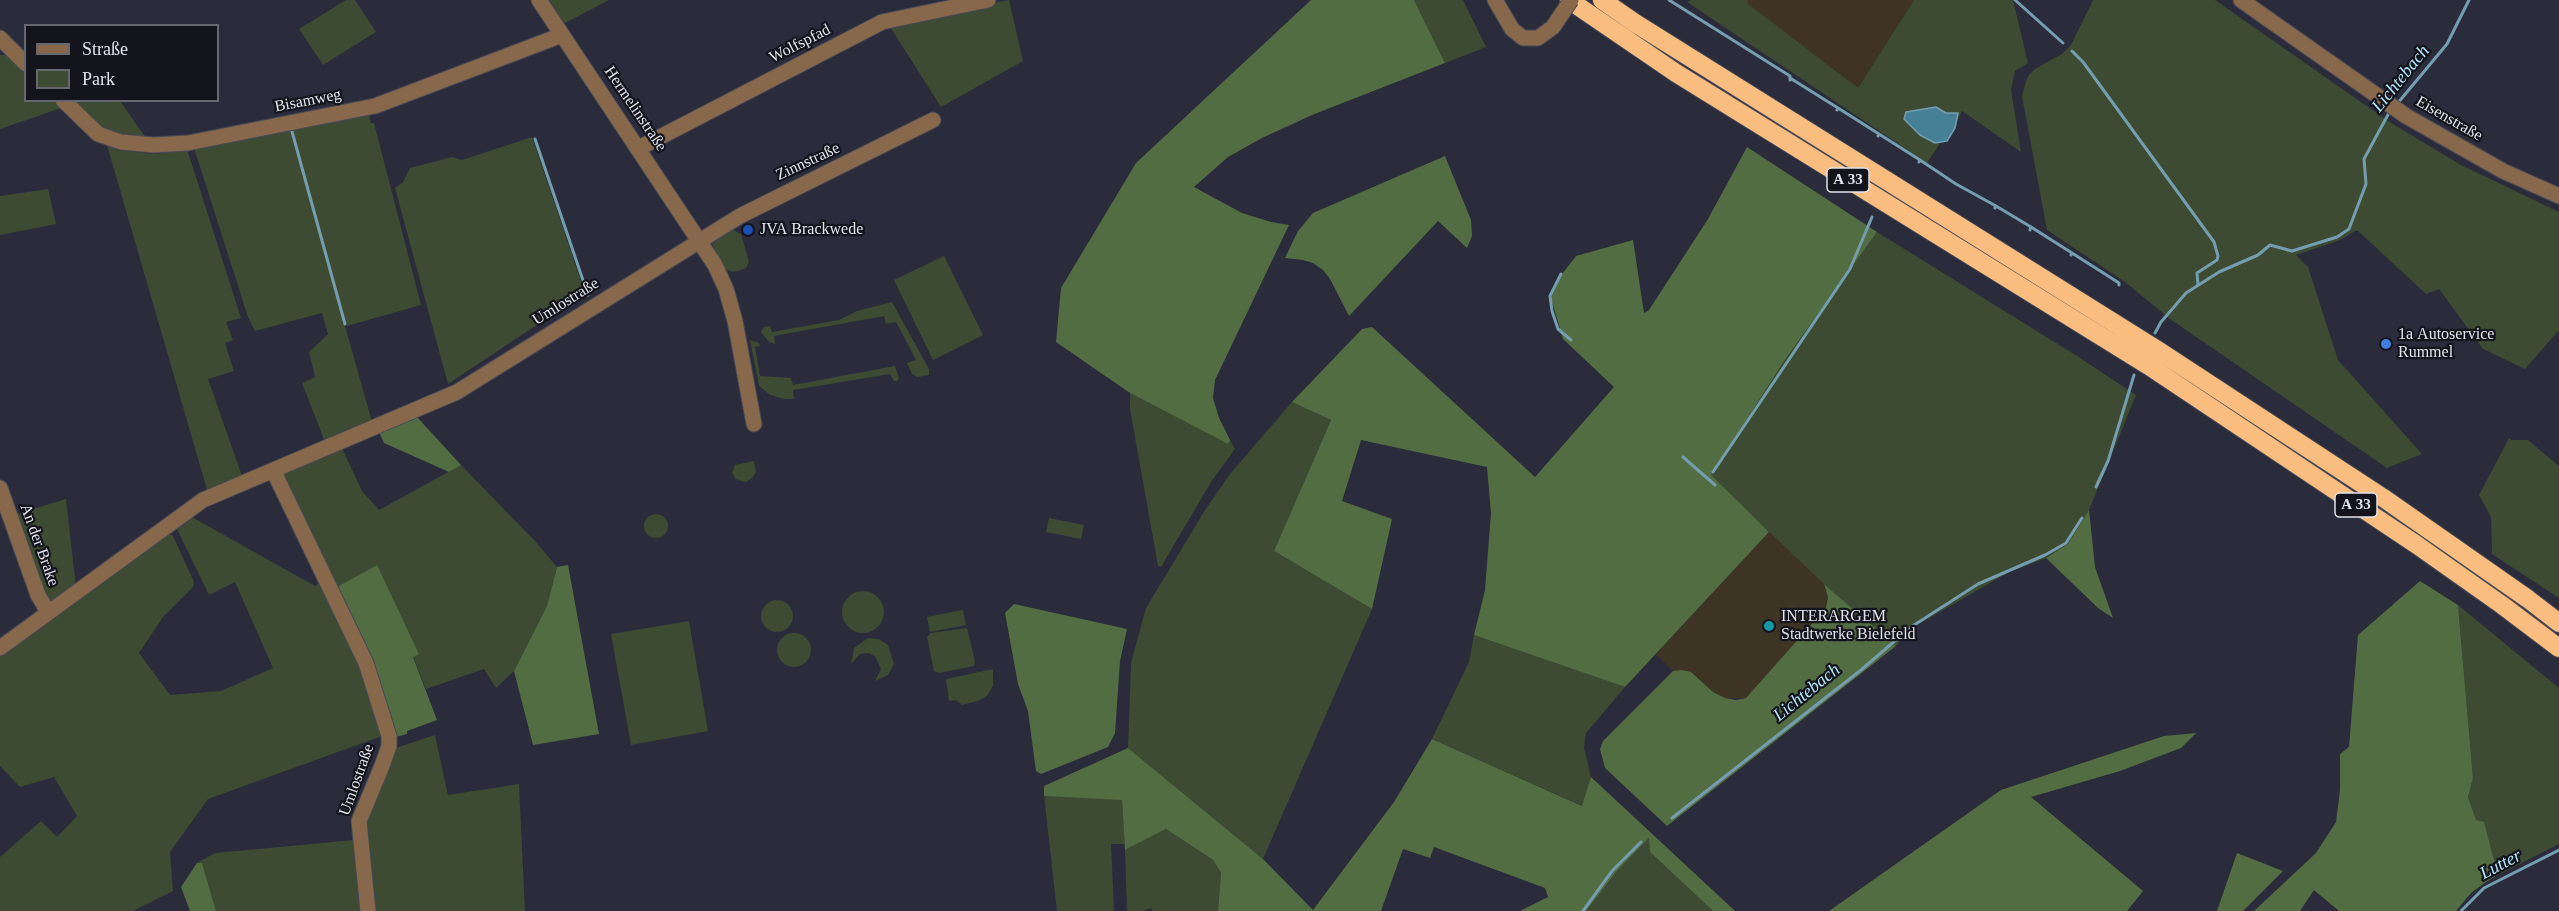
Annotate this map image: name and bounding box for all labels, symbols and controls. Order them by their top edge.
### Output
street label: Wolfspfad [766,20,834,68]
legend [24,24,219,102]
text: Straße [82,39,128,59]
water label: Lichtebach [2367,41,2435,117]
street label: Hermelinstraße [599,63,671,155]
text: Park [82,69,115,89]
street label: Bisamweg [273,85,343,117]
street label: Eisenstraße [2412,92,2486,146]
street label: Zinnstraße [773,139,843,185]
road number: A 33 [1827,168,1869,192]
place label: JVA Brackwede [760,220,863,240]
marker: JVA Brackwede [741,223,755,237]
street label: Umlostraße [529,274,603,330]
place label: 1a Autoservice Rummel [2398,325,2494,363]
marker: 1a Autoservice Rummel [2379,337,2393,351]
road number: A 33 [2335,493,2377,517]
street label: An der Brake [15,501,63,589]
place label: INTERARGEM Stadtwerke Bielefeld [1781,607,1916,645]
marker: INTERARGEM Stadtwerke Bielefeld [1762,619,1776,633]
water label: Lichtebach [1769,659,1845,727]
street label: Umlostraße [335,742,379,818]
water label: Lutter [2477,845,2525,885]

